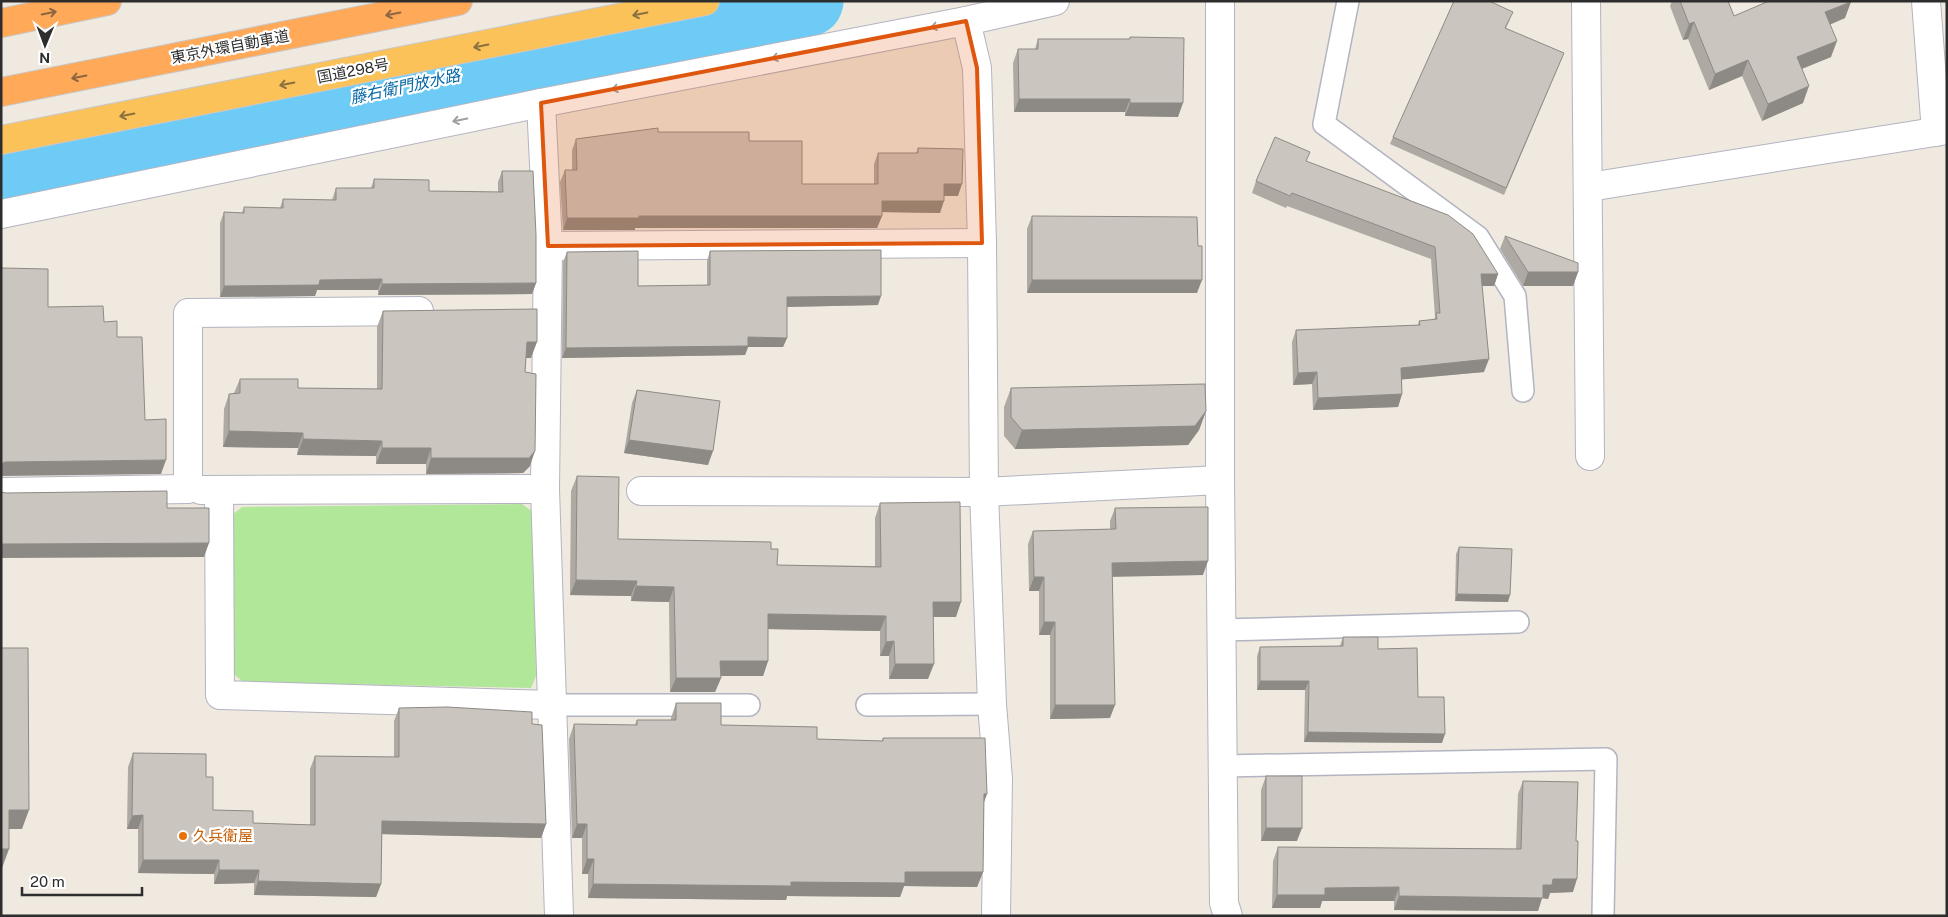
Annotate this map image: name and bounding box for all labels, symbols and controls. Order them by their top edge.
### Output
one-way arrow [41,8,57,17]
one-way arrow [385,10,401,19]
one-way arrow [633,10,649,19]
north arrow [20,20,70,70]
one-way arrow [931,22,947,31]
street label: 東京外環自動車道 [169,27,290,66]
one-way arrow [473,41,489,51]
text: N [39,50,50,66]
one-way arrow [771,53,787,62]
street label: 国道298号 [315,55,390,86]
water label: 藤右衛門放水路 [348,65,464,107]
one-way arrow [71,72,87,82]
one-way arrow [279,79,295,89]
one-way arrow [612,84,628,93]
one-way arrow [120,111,136,121]
one-way arrow [452,116,468,125]
place label: 久兵衛屋 [193,827,253,844]
marker: 久兵衛屋 [177,830,189,842]
scale bar [22,864,142,896]
text: 20 m [30,873,65,890]

